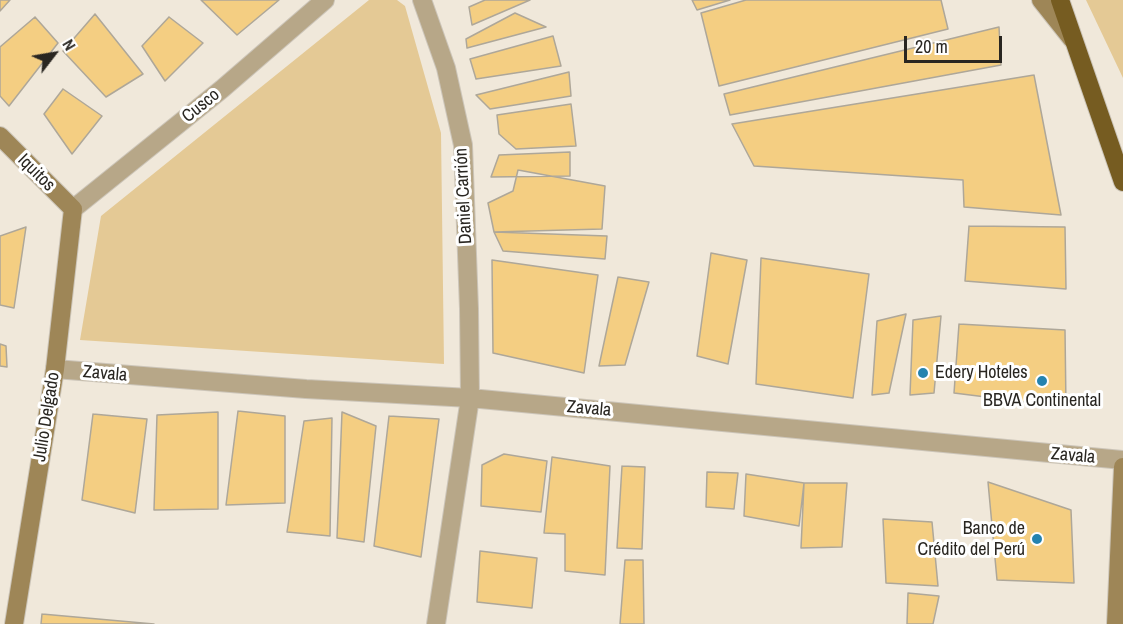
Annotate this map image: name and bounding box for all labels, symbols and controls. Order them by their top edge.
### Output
north arrow [24,24,84,84]
scale bar [907,24,1004,62]
text: 20 m [915,34,948,59]
text: N [58,35,81,54]
street label: Cusco [178,84,224,128]
street label: Daniel Carrión [451,148,477,244]
street label: Iquitos [13,150,59,196]
street label: Zavala [82,361,128,387]
place label: Edery Hoteles [935,362,1028,384]
marker: Edery Hoteles [916,366,930,380]
street label: Julio Delgado [29,371,65,463]
marker: BBVA Continental [1035,374,1049,388]
place label: BBVA Continental [983,390,1101,412]
street label: Zavala [566,396,612,422]
street label: Zavala [1050,443,1096,469]
place label: Banco de Crédito del Perú [918,518,1025,560]
marker: Banco de Crédito del Perú [1030,532,1044,546]

